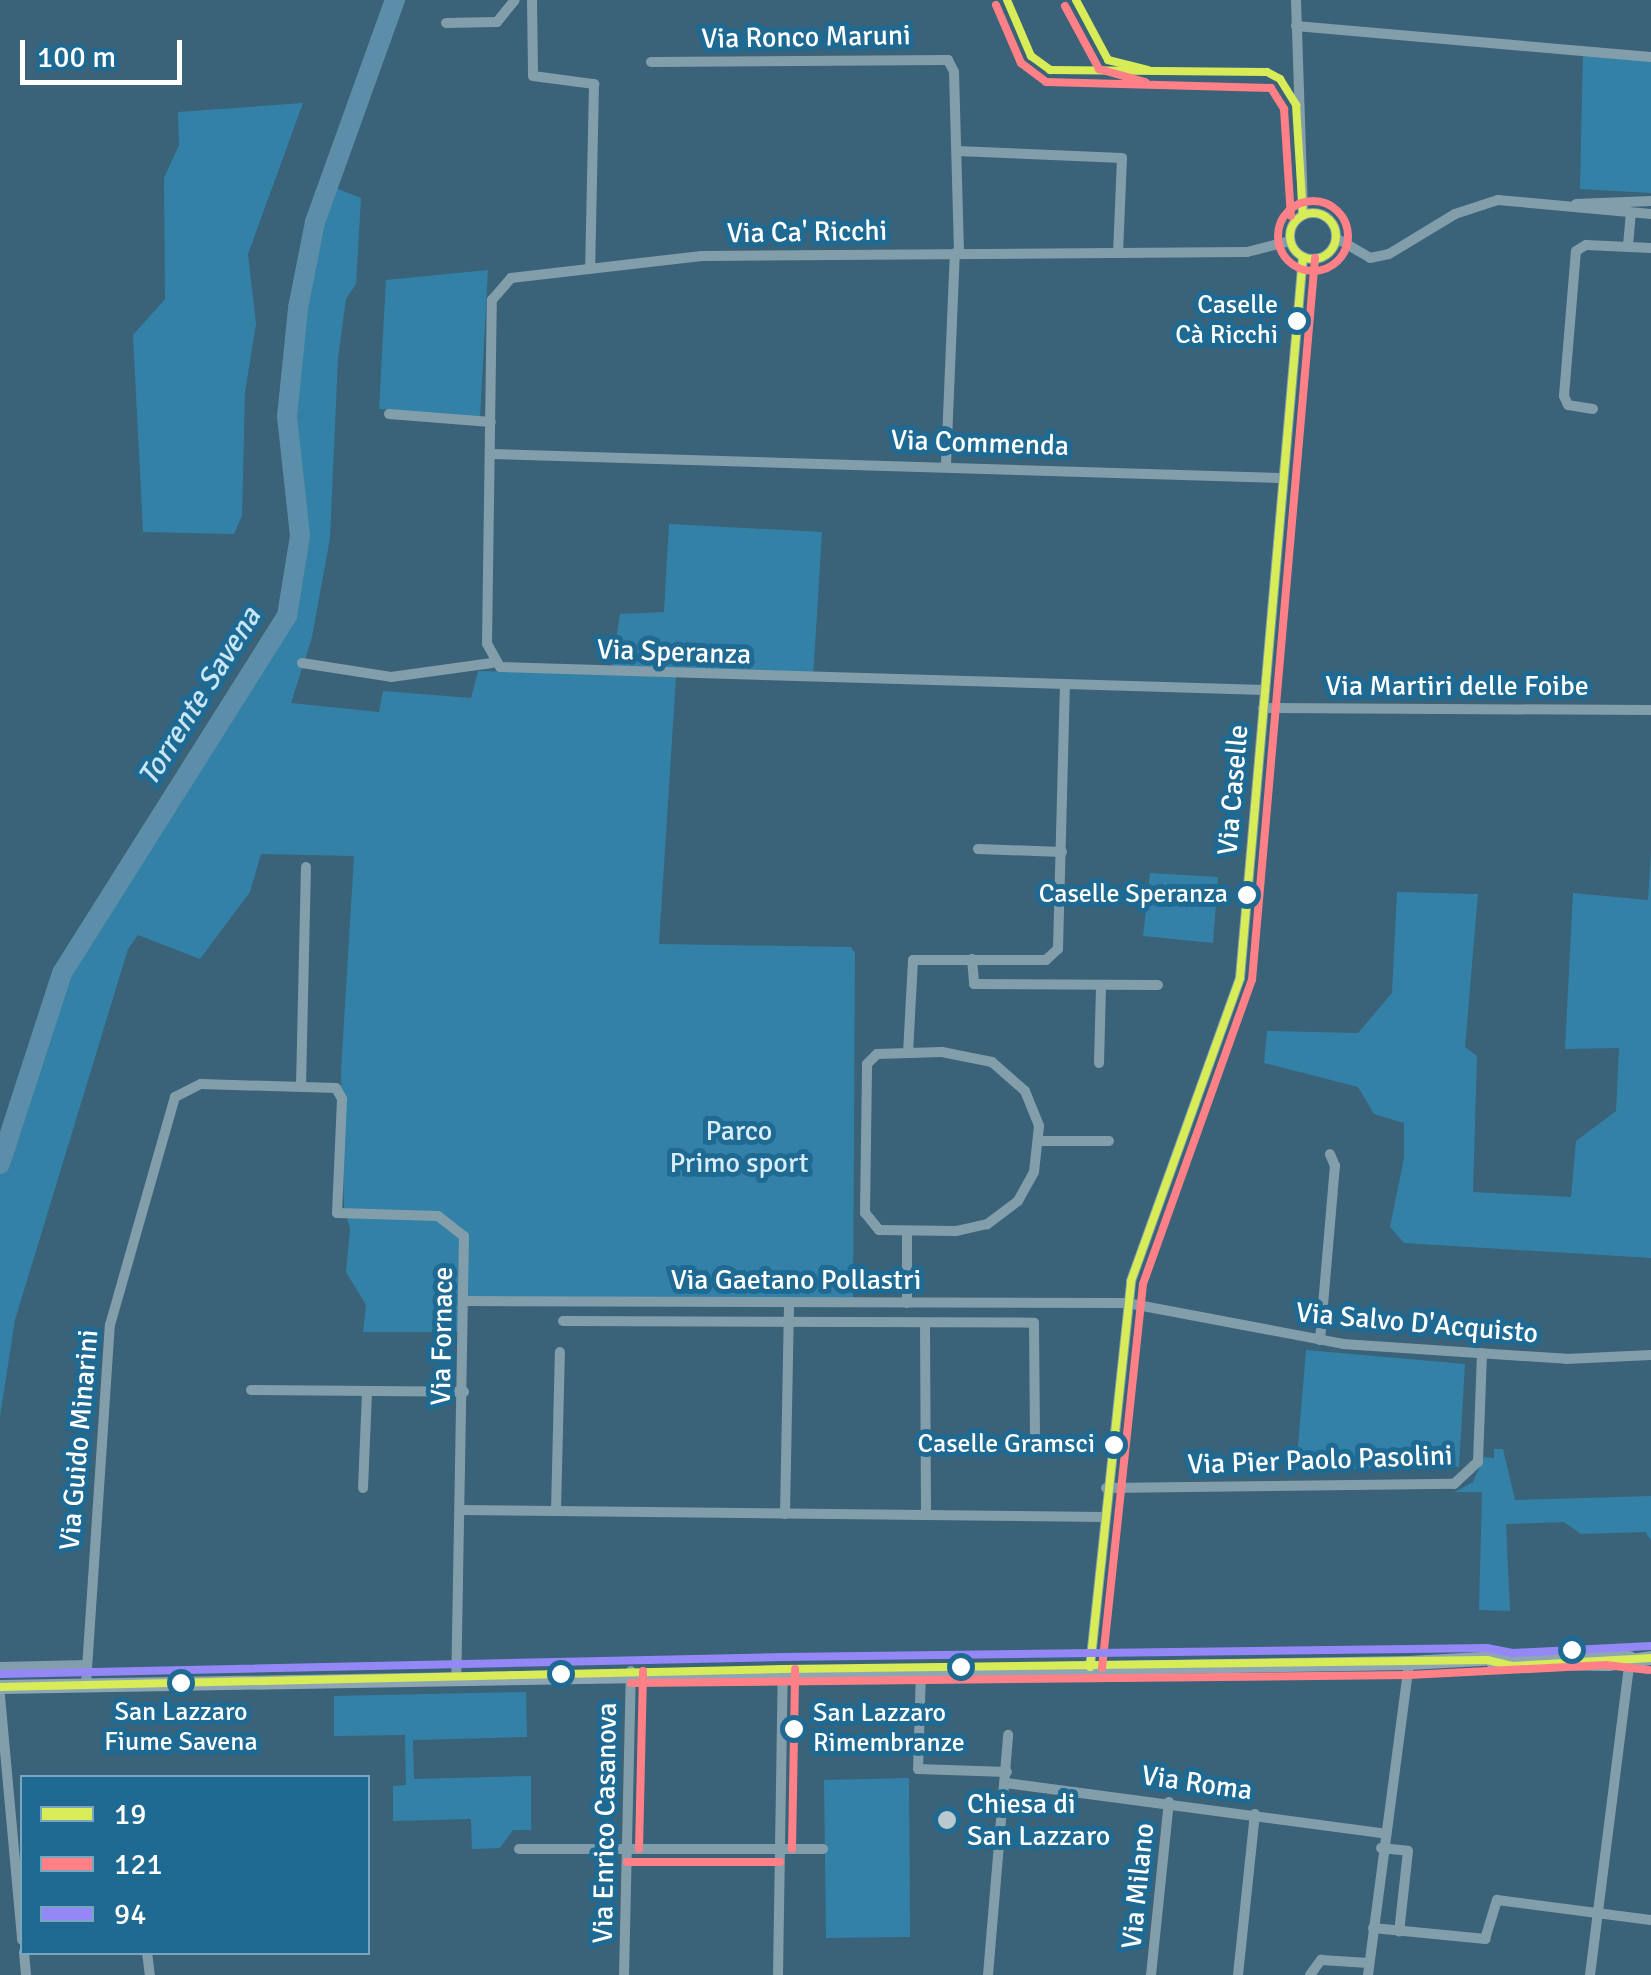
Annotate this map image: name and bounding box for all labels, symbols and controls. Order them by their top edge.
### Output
street label: Via Ronco Maruni [701,18,911,56]
scale bar [25,20,188,82]
text: 100 m [37,39,116,76]
street label: Via Ca' Ricchi [727,214,887,250]
place label: Caselle Cà Ricchi [1175,290,1278,352]
marker: Caselle Cà Ricchi [1287,311,1307,331]
street label: Via Commenda [890,423,1070,463]
water label: Torrente Savena [131,601,269,793]
street label: Via Speranza [596,633,752,671]
street label: Via Martiri delle Foibe [1325,669,1589,703]
street label: Via Caselle [1211,723,1255,857]
place label: Caselle Speranza [1039,879,1228,911]
marker: Caselle Speranza [1237,885,1257,905]
park label: Parco Primo sport [669,1114,809,1180]
street label: Via Gaetano Pollastri [671,1263,921,1297]
street label: Via Fornace [424,1266,460,1406]
street label: Via Salvo D'Acquisto [1295,1296,1539,1350]
street label: Via Guido Minarini [53,1328,105,1552]
place label: Caselle Gramsci [918,1429,1095,1461]
marker: Caselle Gramsci [1104,1435,1124,1455]
street label: Via Pier Paolo Pasolini [1187,1439,1453,1481]
unlabelled marker [1562,1640,1582,1660]
unlabelled marker [951,1657,971,1677]
unlabelled marker [551,1664,571,1684]
marker: San Lazzaro Fiume Savena [171,1673,191,1693]
place label: San Lazzaro Fiume Savena [104,1697,258,1759]
place label: San Lazzaro Rimembranze [813,1698,965,1760]
street label: Via Enrico Casanova [586,1702,624,1944]
marker: San Lazzaro Rimembranze [784,1719,804,1739]
street label: Via Roma [1139,1759,1255,1807]
legend [20,1775,370,1955]
place label: Chiesa di San Lazzaro [967,1787,1110,1853]
text: 19 [114,1796,146,1833]
marker: Chiesa di San Lazzaro [936,1809,958,1831]
street label: Via Milano [1115,1821,1161,1951]
text: 121 [114,1846,163,1883]
text: 94 [114,1896,146,1933]

